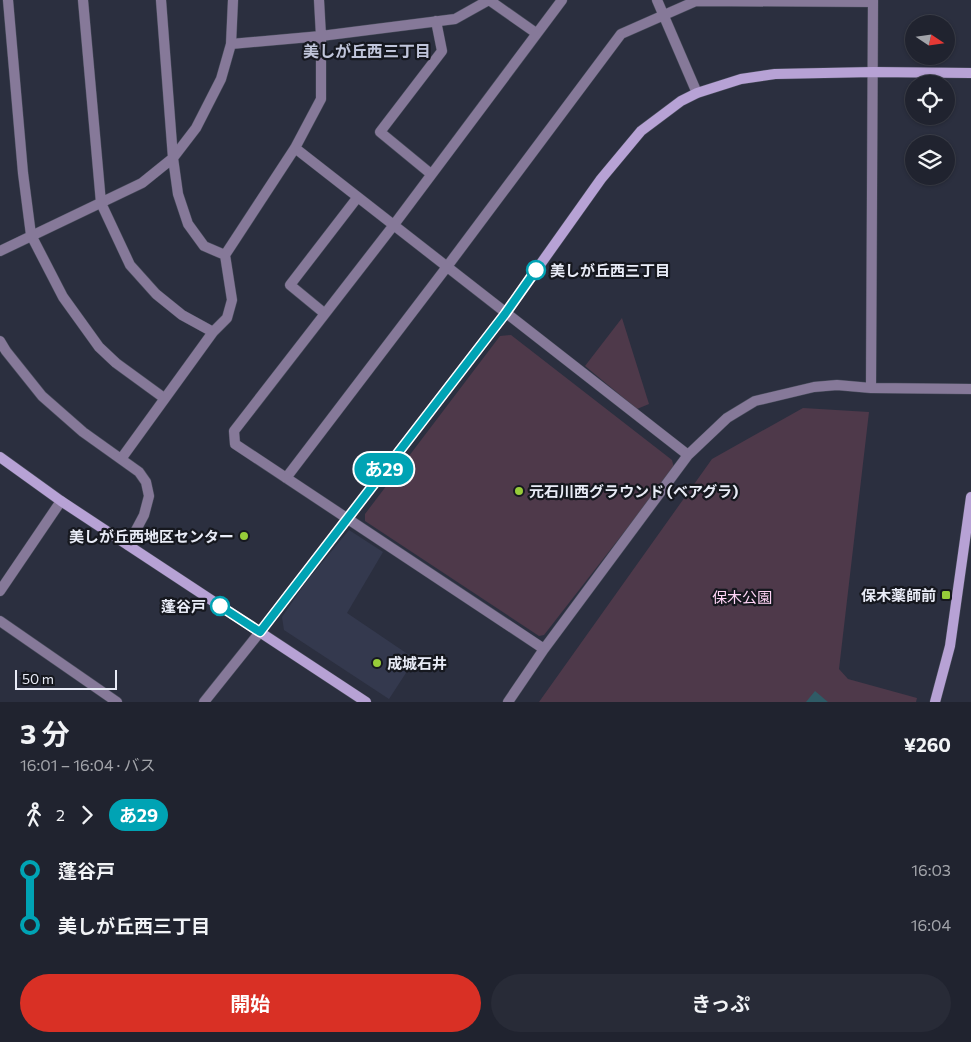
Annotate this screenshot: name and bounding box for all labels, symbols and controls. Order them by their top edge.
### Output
north arrow [905,15,955,65]
map controls [905,15,955,185]
district label: 美しが丘西三丁目 [303,41,431,60]
button: locate [905,75,955,125]
button: layers [905,135,955,185]
marker: 美しが丘西三丁目 [526,260,546,280]
place label: 美しが丘西三丁目 [550,261,670,279]
line badge: あ29 [355,453,413,485]
text: あ29 [364,458,404,480]
place label: 元石川西グラウンド (ベアグラ) [529,482,738,500]
marker: 元石川西グラウンド (ベアグラ) [513,485,525,497]
place label: 美しが丘西地区センター [69,527,234,545]
marker: 美しが丘西地区センター [238,530,250,542]
place label: 保木薬師前 [861,586,936,604]
park label: 保木公園 [712,588,772,606]
marker: 保木薬師前 [940,589,952,601]
marker: 蓬谷戸 [210,596,230,616]
place label: 蓬谷戸 [161,597,206,615]
place label: 成城石井 [387,654,447,672]
marker: 成城石井 [371,657,383,669]
scale bar [15,667,118,690]
text: 50 m [22,670,54,687]
text: 3 分 [20,716,70,750]
text: ¥260 [904,733,951,756]
text: 16:01 – 16:04 · バス [20,755,155,774]
icon: walk [20,801,48,829]
icon: forward [73,801,101,829]
text: あ29 [119,804,158,826]
text: 2 [56,805,65,824]
text: 蓬谷戸 [58,859,115,882]
text: 16:03 [911,860,951,879]
text: 美しが丘西三丁目 [58,914,210,937]
text: 16:04 [911,915,951,934]
button: 開始 [20,974,481,1032]
button: きっぷ [491,974,951,1032]

